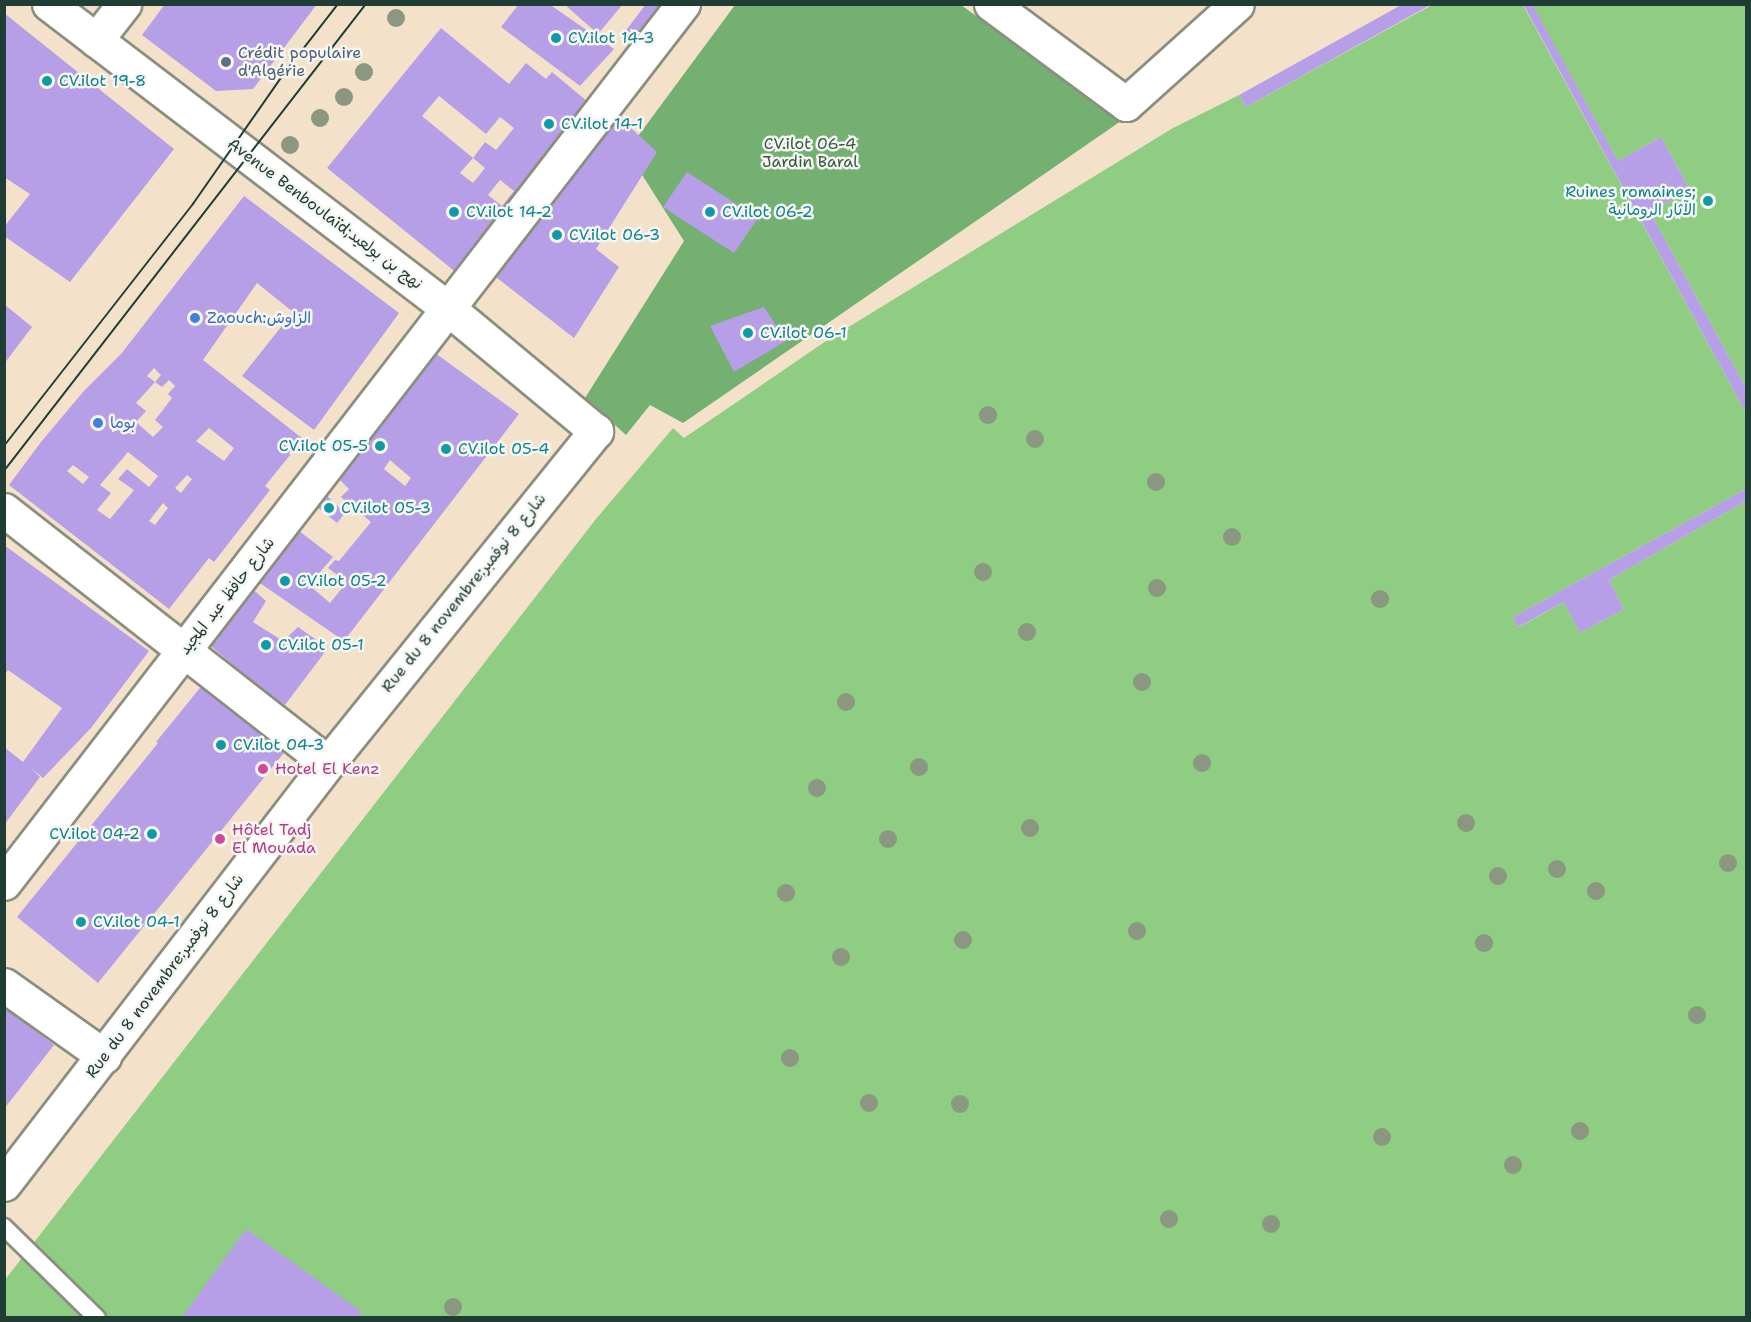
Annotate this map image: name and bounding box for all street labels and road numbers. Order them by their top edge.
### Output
street label: Avenue Benboulaïd;نهج بن بولعيد [224,134,426,294]
street label: Rue du 8 novembre;شارع 8 نوفمبر [378,490,550,696]
street label: شارع حافظ عبد المجيد [175,533,279,659]
street label: Rue du 8 novembre;شارع 8 نوفمبر [82,870,248,1082]

